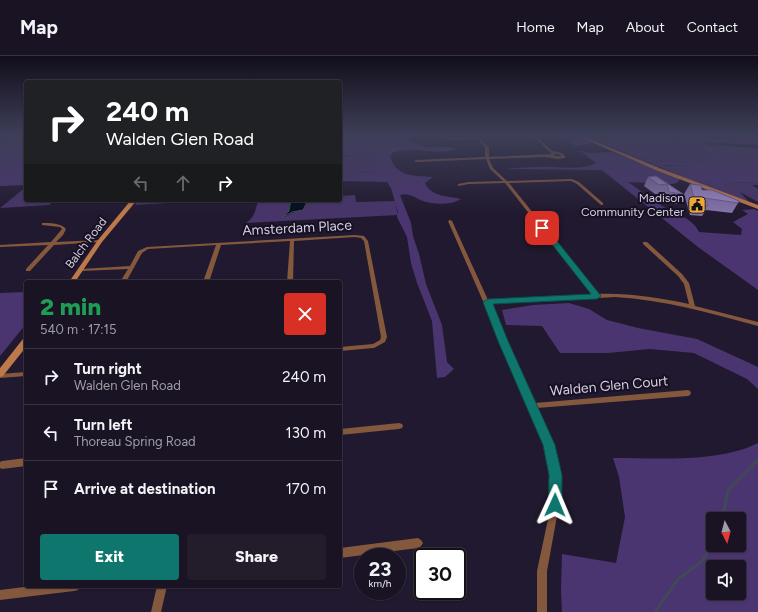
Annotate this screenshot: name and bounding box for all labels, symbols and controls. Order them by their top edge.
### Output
text: Map [20,16,58,39]
text: Home [516,19,555,36]
text: Map [577,19,604,36]
text: About [626,19,665,36]
text: Contact [687,19,738,36]
text: 240 m [106,94,189,128]
icon: right [40,96,92,148]
text: Walden Glen Road [106,128,254,150]
icon: left [130,172,152,194]
icon: ahead [172,172,194,194]
icon: right [214,172,236,194]
place label: Madison Community Center [581,191,684,219]
public building icon: Madison Community Center [687,195,707,215]
pin [525,211,559,245]
street label: Balch Road [62,215,110,271]
street label: Amsterdam Place [242,217,353,239]
icon: arrive [531,217,553,239]
text: 2 min [40,292,101,321]
button: close [284,293,326,335]
text: 540 m · 17:15 [40,322,116,337]
text: Turn right [74,360,142,378]
icon: right [40,366,62,388]
text: 240 m [282,368,326,386]
street label: Walden Glen Court [549,372,669,400]
text: Walden Glen Road [74,378,181,393]
text: Turn left [74,416,132,434]
icon: left [40,422,62,444]
text: 130 m [286,424,326,442]
text: Thoreau Spring Road [74,434,196,449]
icon: arrive [40,478,62,500]
text: Arrive at destination [74,480,215,498]
text: 170 m [286,480,326,498]
position arrow [534,484,576,526]
north arrow [706,512,746,552]
map controls [706,512,746,600]
button: Exit [40,534,179,580]
button: Share [187,534,326,580]
speed limit sign: 30 [414,548,466,600]
text: 23 [369,557,391,581]
button: sound [706,560,746,600]
text: km/h [369,577,391,590]

